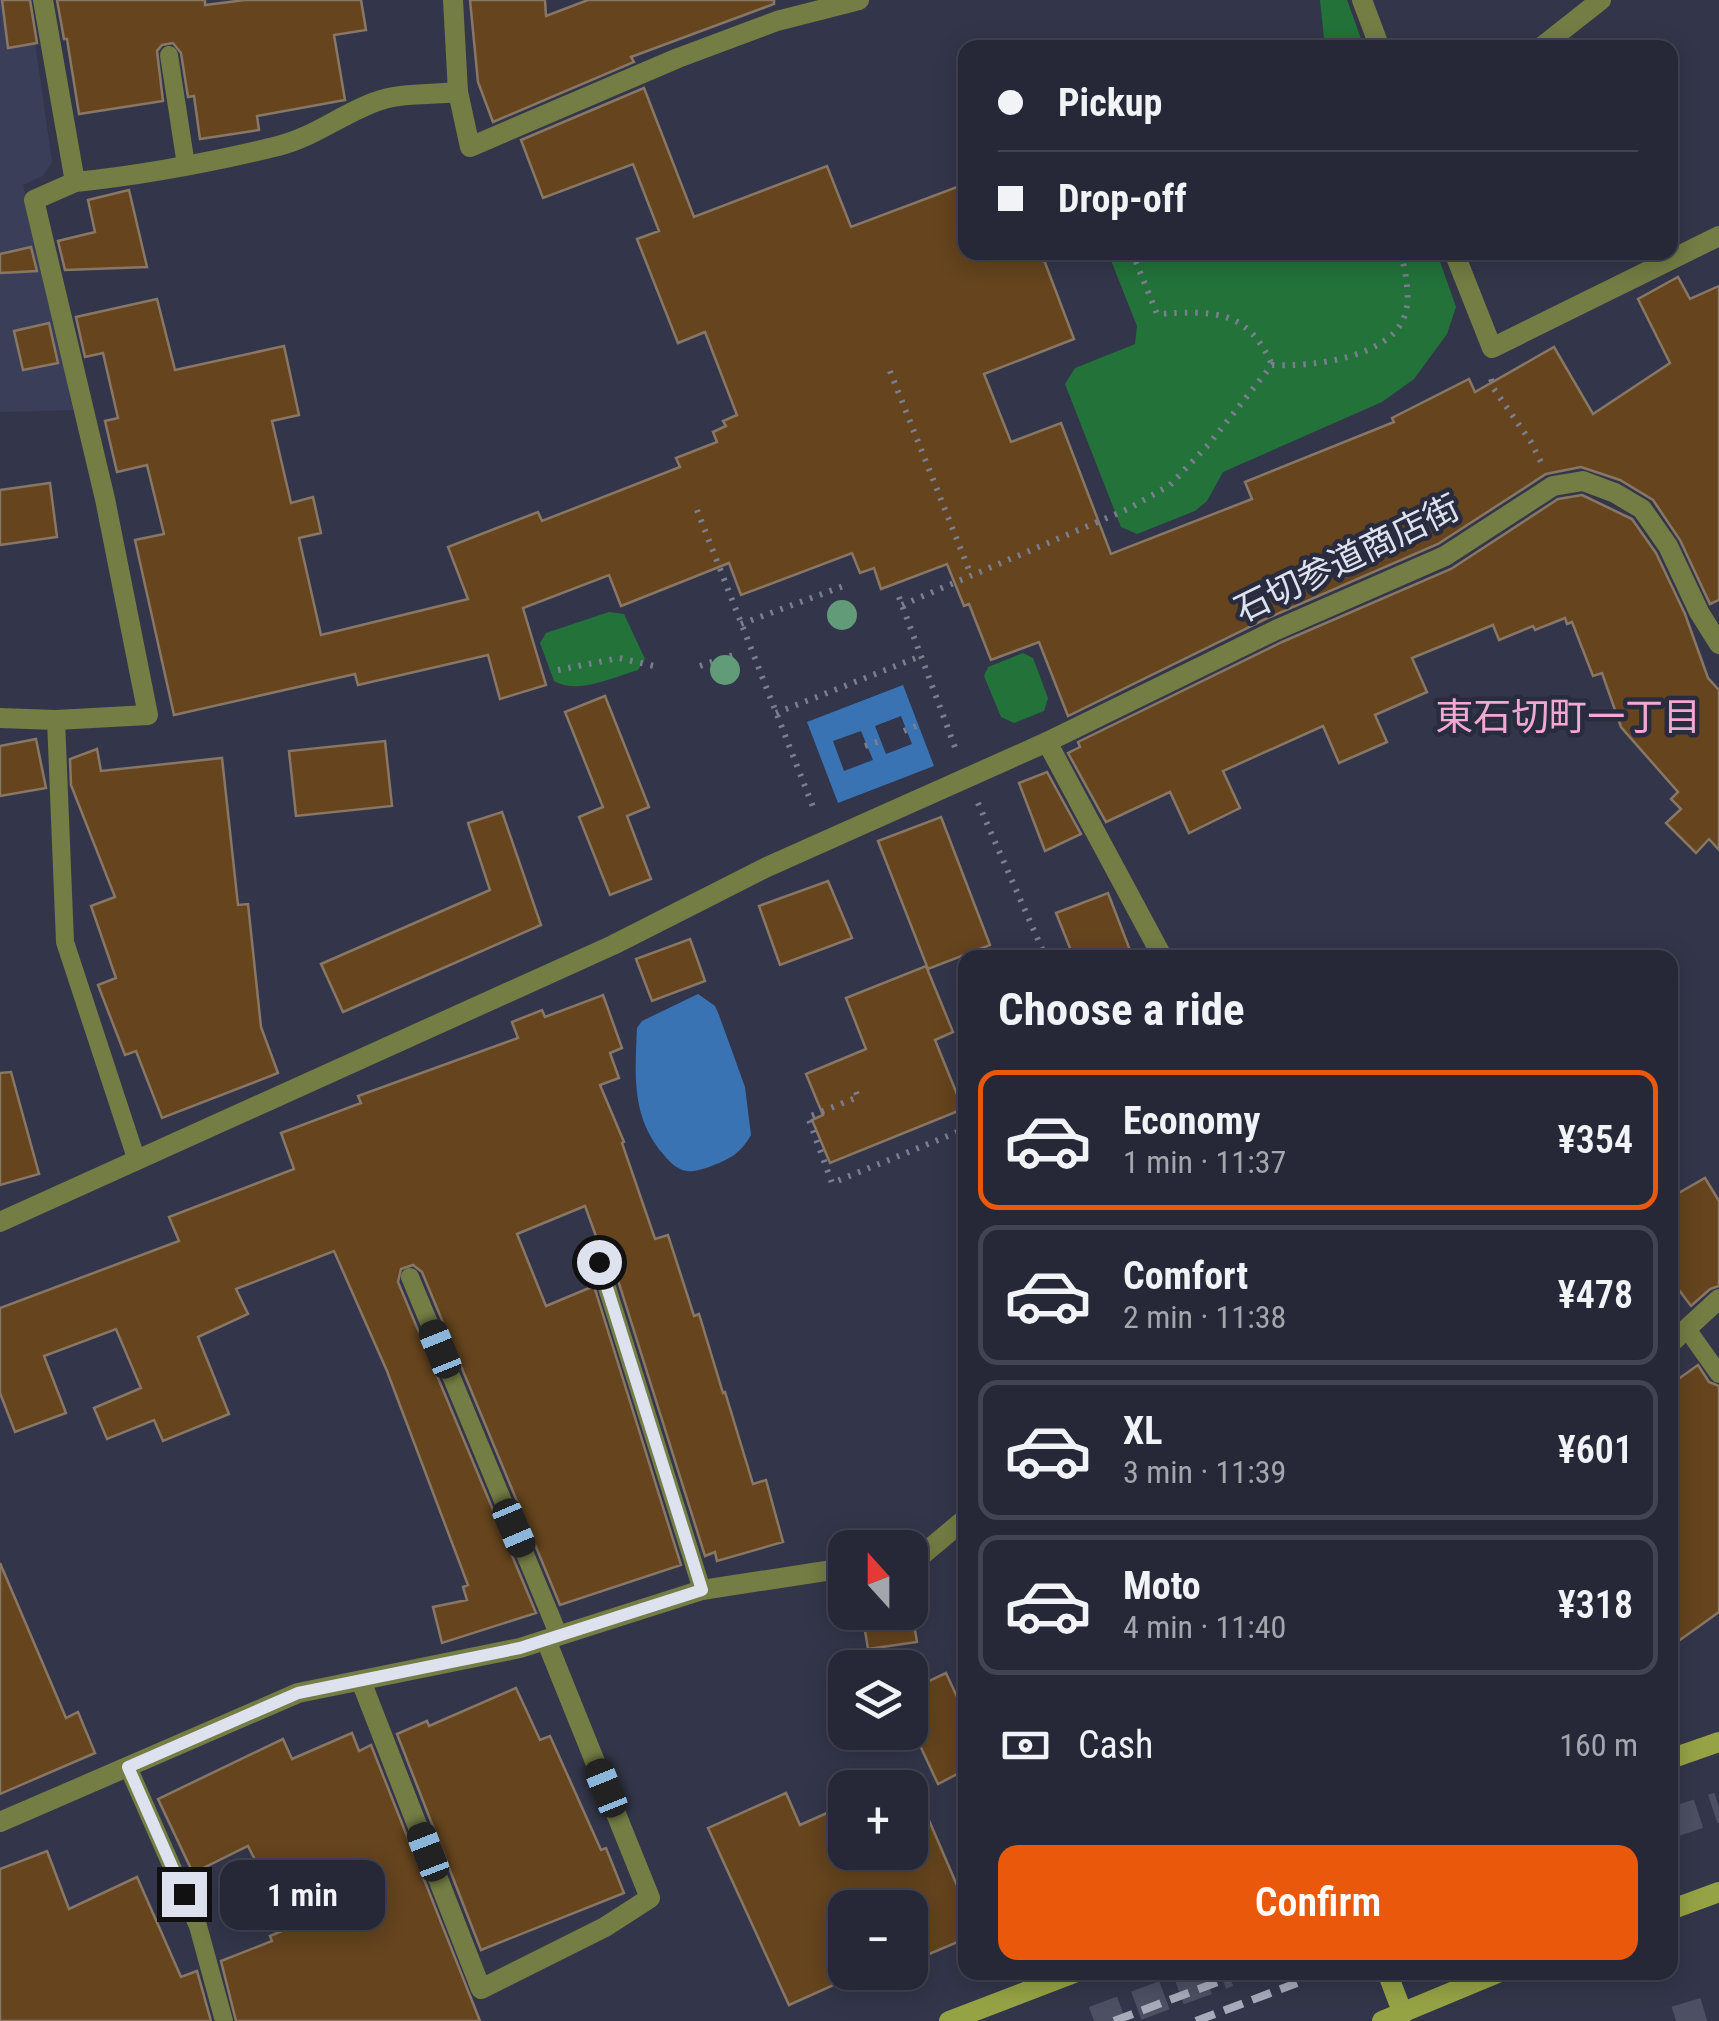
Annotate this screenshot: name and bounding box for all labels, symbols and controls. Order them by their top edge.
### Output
text: Pickup [1058,81,1162,125]
text: Drop-off [1058,177,1187,221]
street label: 石切参道商店街 [1228,487,1466,631]
district label: 東石切町一丁目 [1435,695,1701,739]
text: Choose a ride [998,983,1245,1036]
icon: car [1003,1095,1093,1185]
text: Economy [1123,1099,1260,1143]
text: ¥354 [1558,1118,1633,1162]
text: 1 min · 11:37 [1123,1143,1286,1181]
route start [577,1240,622,1285]
icon: car [1003,1250,1093,1340]
text: Comfort [1123,1254,1248,1298]
text: ¥478 [1558,1273,1633,1317]
text: 2 min · 11:38 [1123,1298,1286,1336]
car [415,1316,465,1382]
icon: car [1003,1405,1093,1495]
text: XL [1123,1409,1162,1453]
text: ¥601 [1558,1428,1633,1472]
text: 3 min · 11:39 [1123,1453,1286,1491]
car [488,1495,540,1561]
north arrow [828,1530,928,1630]
map controls [828,1530,928,1990]
icon: car [1003,1560,1093,1650]
text: Moto [1123,1564,1201,1608]
text: ¥318 [1558,1583,1633,1627]
text: 4 min · 11:40 [1123,1608,1286,1646]
button: layers [828,1650,928,1750]
icon: cash [998,1718,1053,1773]
text: Cash [1078,1723,1153,1767]
text: 160 m [1559,1726,1638,1764]
car [581,1755,631,1821]
button: + [828,1770,928,1870]
car [403,1819,453,1885]
button: Confirm [998,1845,1638,1960]
callout: 1 min [219,1859,384,1929]
route end [162,1872,207,1917]
text: 1 min [267,1876,338,1914]
button: − [828,1890,928,1990]

